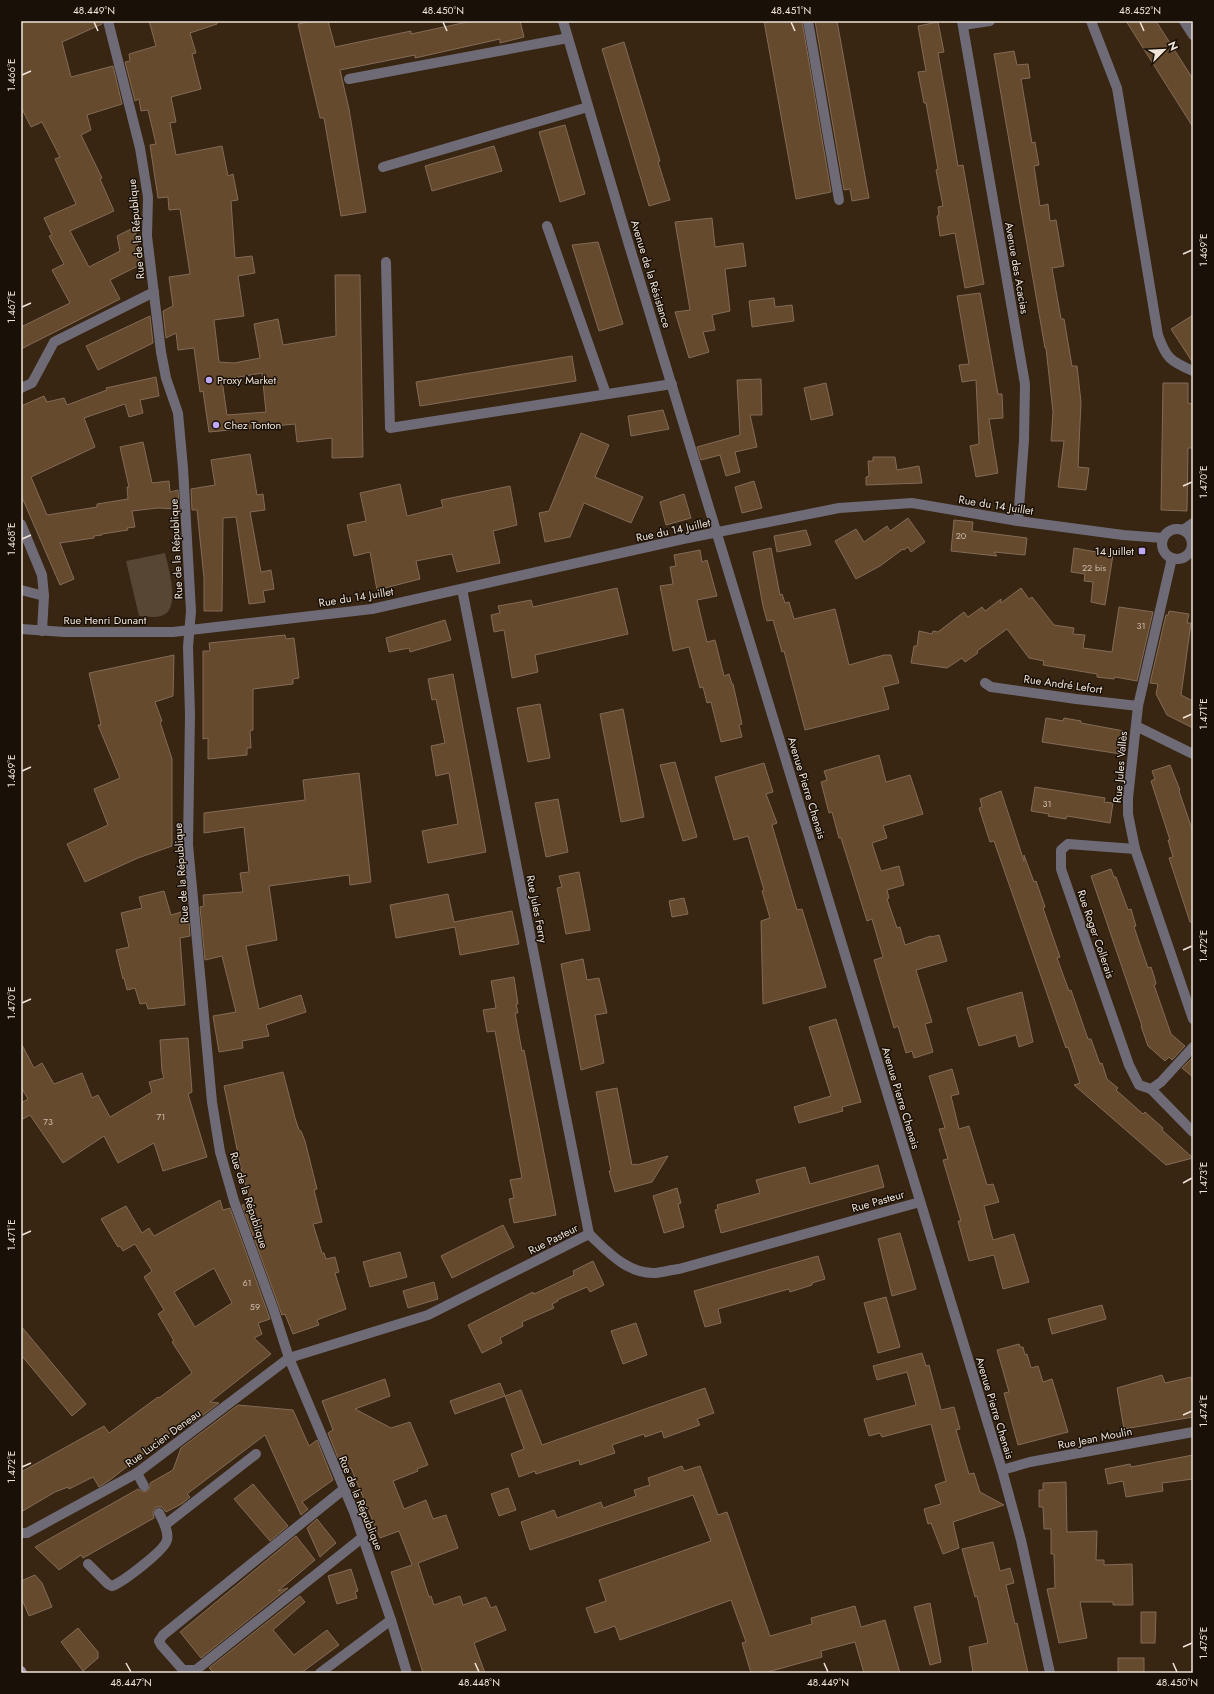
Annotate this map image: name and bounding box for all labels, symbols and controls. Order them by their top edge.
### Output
text: 48.449°N [73,3,115,18]
text: 48.450°N [422,3,464,18]
text: 48.451°N [771,3,811,18]
text: 48.452°N [1119,3,1161,18]
north arrow [1144,30,1184,70]
text: N [1164,39,1182,53]
text: 1.466°E [4,58,19,92]
street label: Rue de la République [124,178,148,280]
street label: Avenue de la Résistance [627,218,675,330]
street label: Avenue des Acacias [1001,221,1033,316]
text: 1.469°E [1196,233,1211,267]
text: 1.467°E [4,291,19,323]
place label: Proxy Market [217,372,276,388]
marker: Proxy Market [204,375,214,385]
place label: Chez Tonton [224,417,281,433]
marker: Chez Tonton [211,420,221,430]
text: 1.470°E [1196,466,1211,498]
street label: Rue du 14 Juillet [957,491,1035,519]
street label: Rue de la République [165,498,187,600]
street label: Rue du 14 Juillet [634,514,712,546]
text: 1.468°E [4,523,19,555]
house number: 20 [956,529,967,542]
place label: 14 Juillet [1095,543,1134,559]
marker: 14 Juillet [1137,546,1147,556]
house number: 22 bis [1082,561,1106,574]
street label: Rue du 14 Juillet [317,583,395,611]
street label: Rue Henri Dunant [64,612,147,628]
house number: 31 [1137,619,1145,632]
street label: Rue André Lefort [1023,671,1104,697]
text: 1.471°E [1196,698,1211,730]
street label: Rue Jules Vallès [1109,730,1131,803]
street label: Avenue Pierre Chenais [784,735,830,841]
text: 1.469°E [4,754,19,788]
house number: 31 [1043,797,1051,810]
street label: Rue de la République [169,822,192,924]
street label: Rue Jules Ferry [523,874,551,944]
street label: Rue Roger Collerais [1073,888,1119,981]
text: 1.472°E [1196,930,1211,962]
text: 1.470°E [4,987,19,1019]
street label: Avenue Pierre Chenais [878,1045,924,1151]
house number: 71 [157,1110,165,1123]
house number: 73 [43,1115,53,1128]
street label: Rue de la République [226,1150,272,1251]
text: 1.473°E [1196,1162,1211,1194]
street label: Rue Pasteur [850,1186,906,1216]
text: 1.471°E [4,1219,19,1251]
street label: Rue Pasteur [525,1219,581,1258]
house number: 61 [242,1276,252,1289]
house number: 59 [250,1300,260,1313]
street label: Avenue Pierre Chenais [972,1355,1018,1461]
text: 1.474°E [1196,1395,1211,1427]
street label: Rue Lucien Deneau [122,1405,204,1471]
street label: Rue Jean Moulin [1056,1423,1134,1453]
text: 1.472°E [4,1451,19,1483]
street label: Rue de la République [335,1453,387,1553]
text: 1.475°E [1196,1627,1211,1659]
text: 48.447°N [110,1675,152,1690]
text: 48.448°N [458,1675,500,1690]
text: 48.449°N [807,1675,849,1690]
text: 48.450°N [1156,1675,1198,1690]

